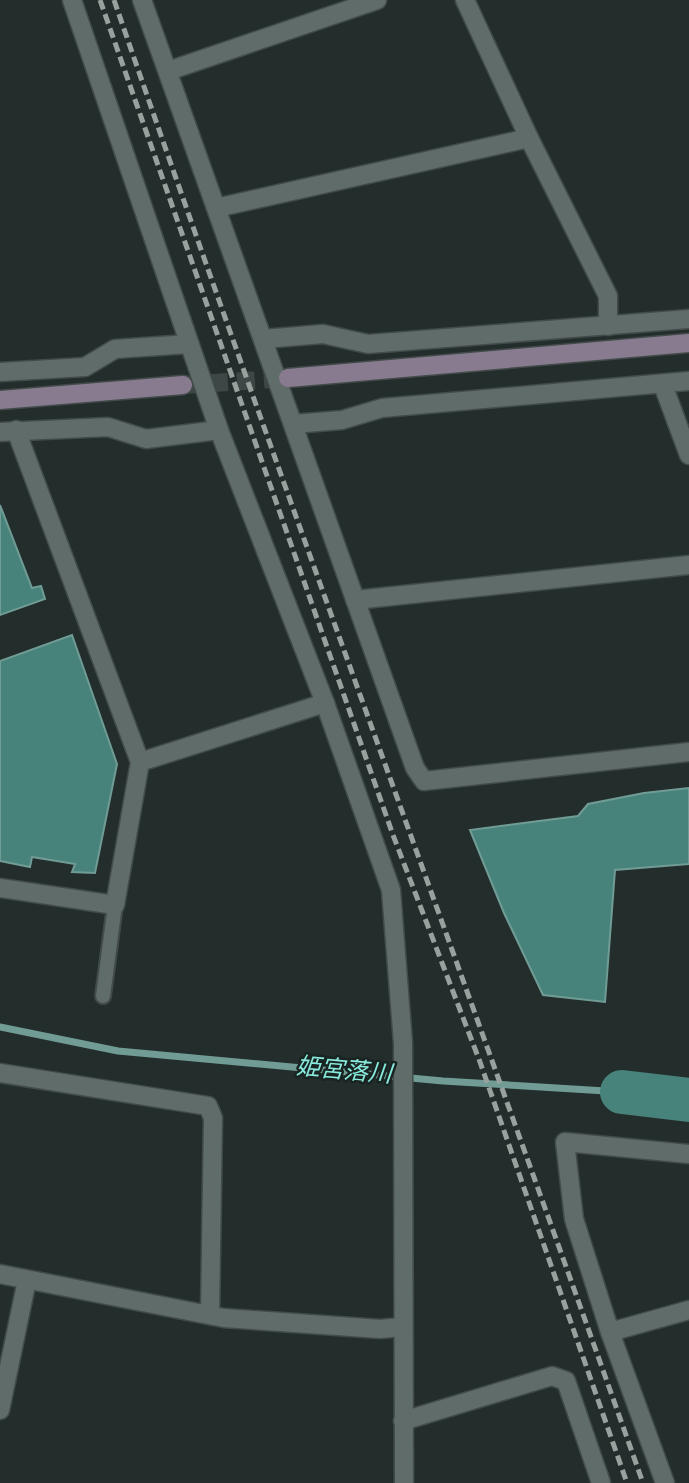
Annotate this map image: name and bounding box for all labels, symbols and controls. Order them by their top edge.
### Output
water label: 姫宮落川 [295,1050,396,1087]

